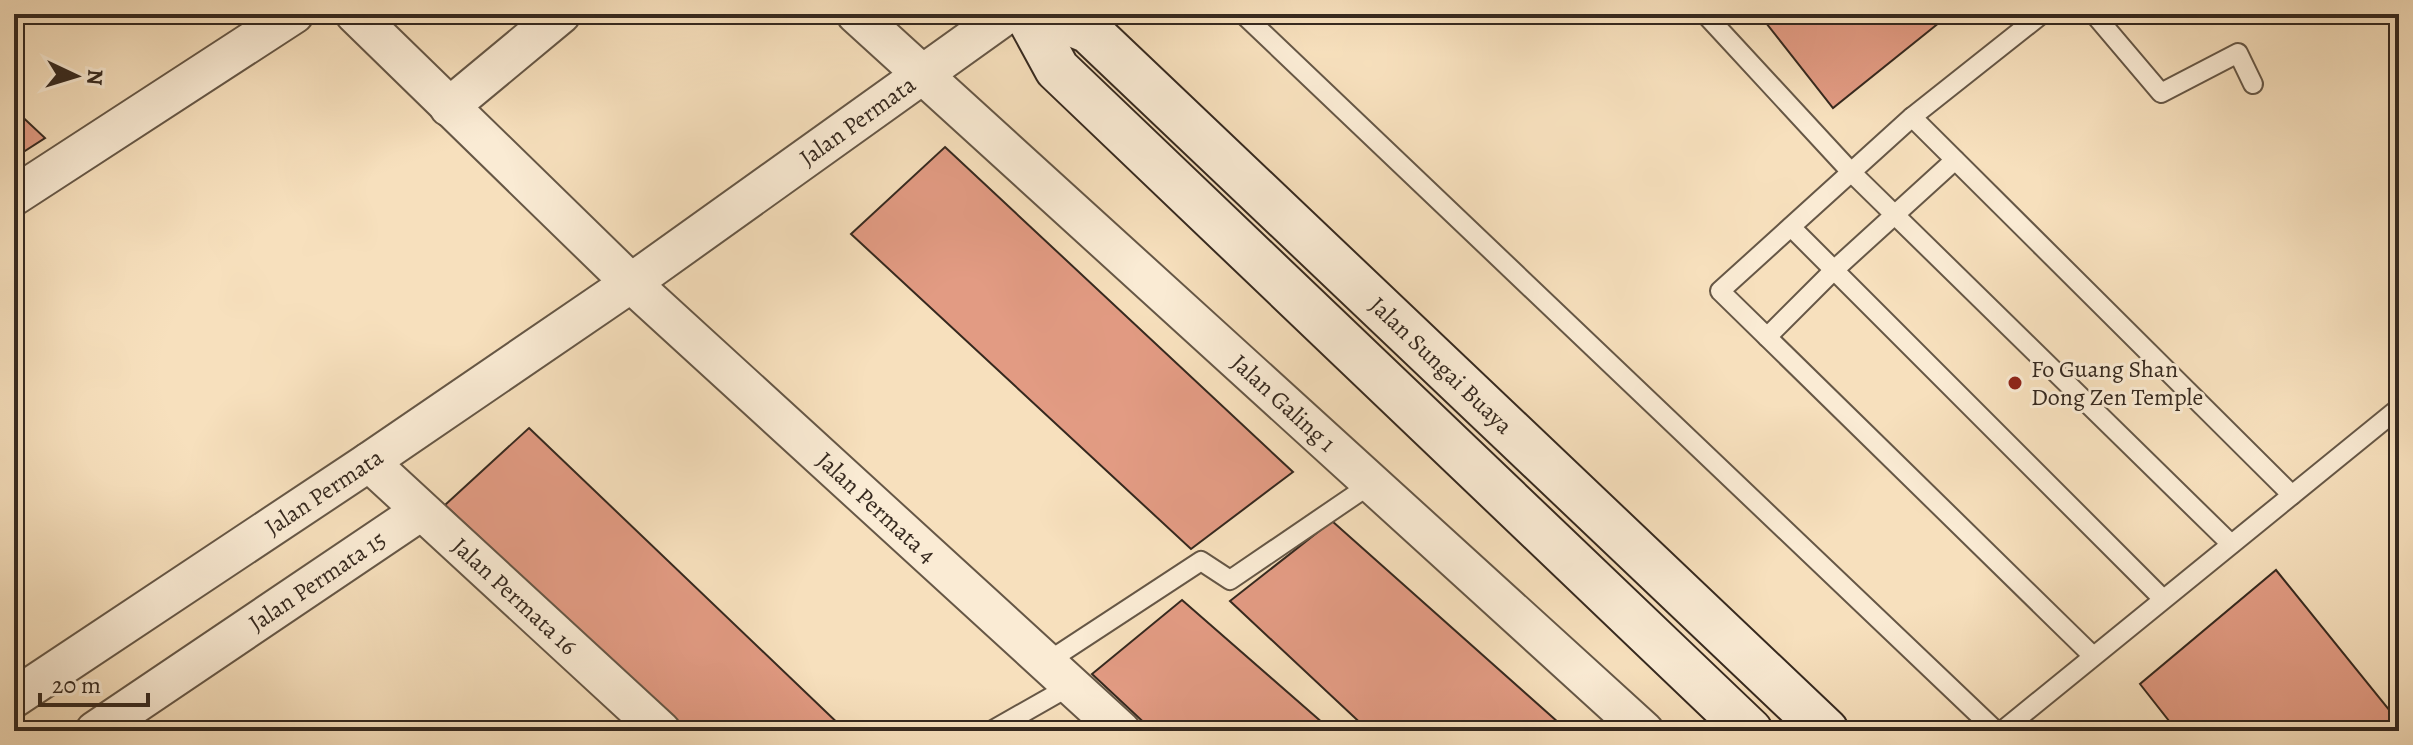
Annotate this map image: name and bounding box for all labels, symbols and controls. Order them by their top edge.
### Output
north arrow [36,36,116,116]
text: N [79,68,110,86]
street label: Jalan Permata [793,68,923,173]
street label: Jalan Sungai Buaya [1363,290,1520,442]
street label: Jalan Galing 1 [1224,347,1343,459]
place label: Fo Guang Shan Dong Zen Temple [2031,353,2203,413]
marker: Fo Guang Shan Dong Zen Temple [2006,374,2024,392]
street label: Jalan Permata [258,441,390,543]
street label: Jalan Permata 4 [810,445,943,570]
street label: Jalan Permata 15 [242,523,392,639]
street label: Jalan Permata 16 [445,530,584,662]
scale bar [40,657,148,707]
text: 20 m [52,669,101,701]

